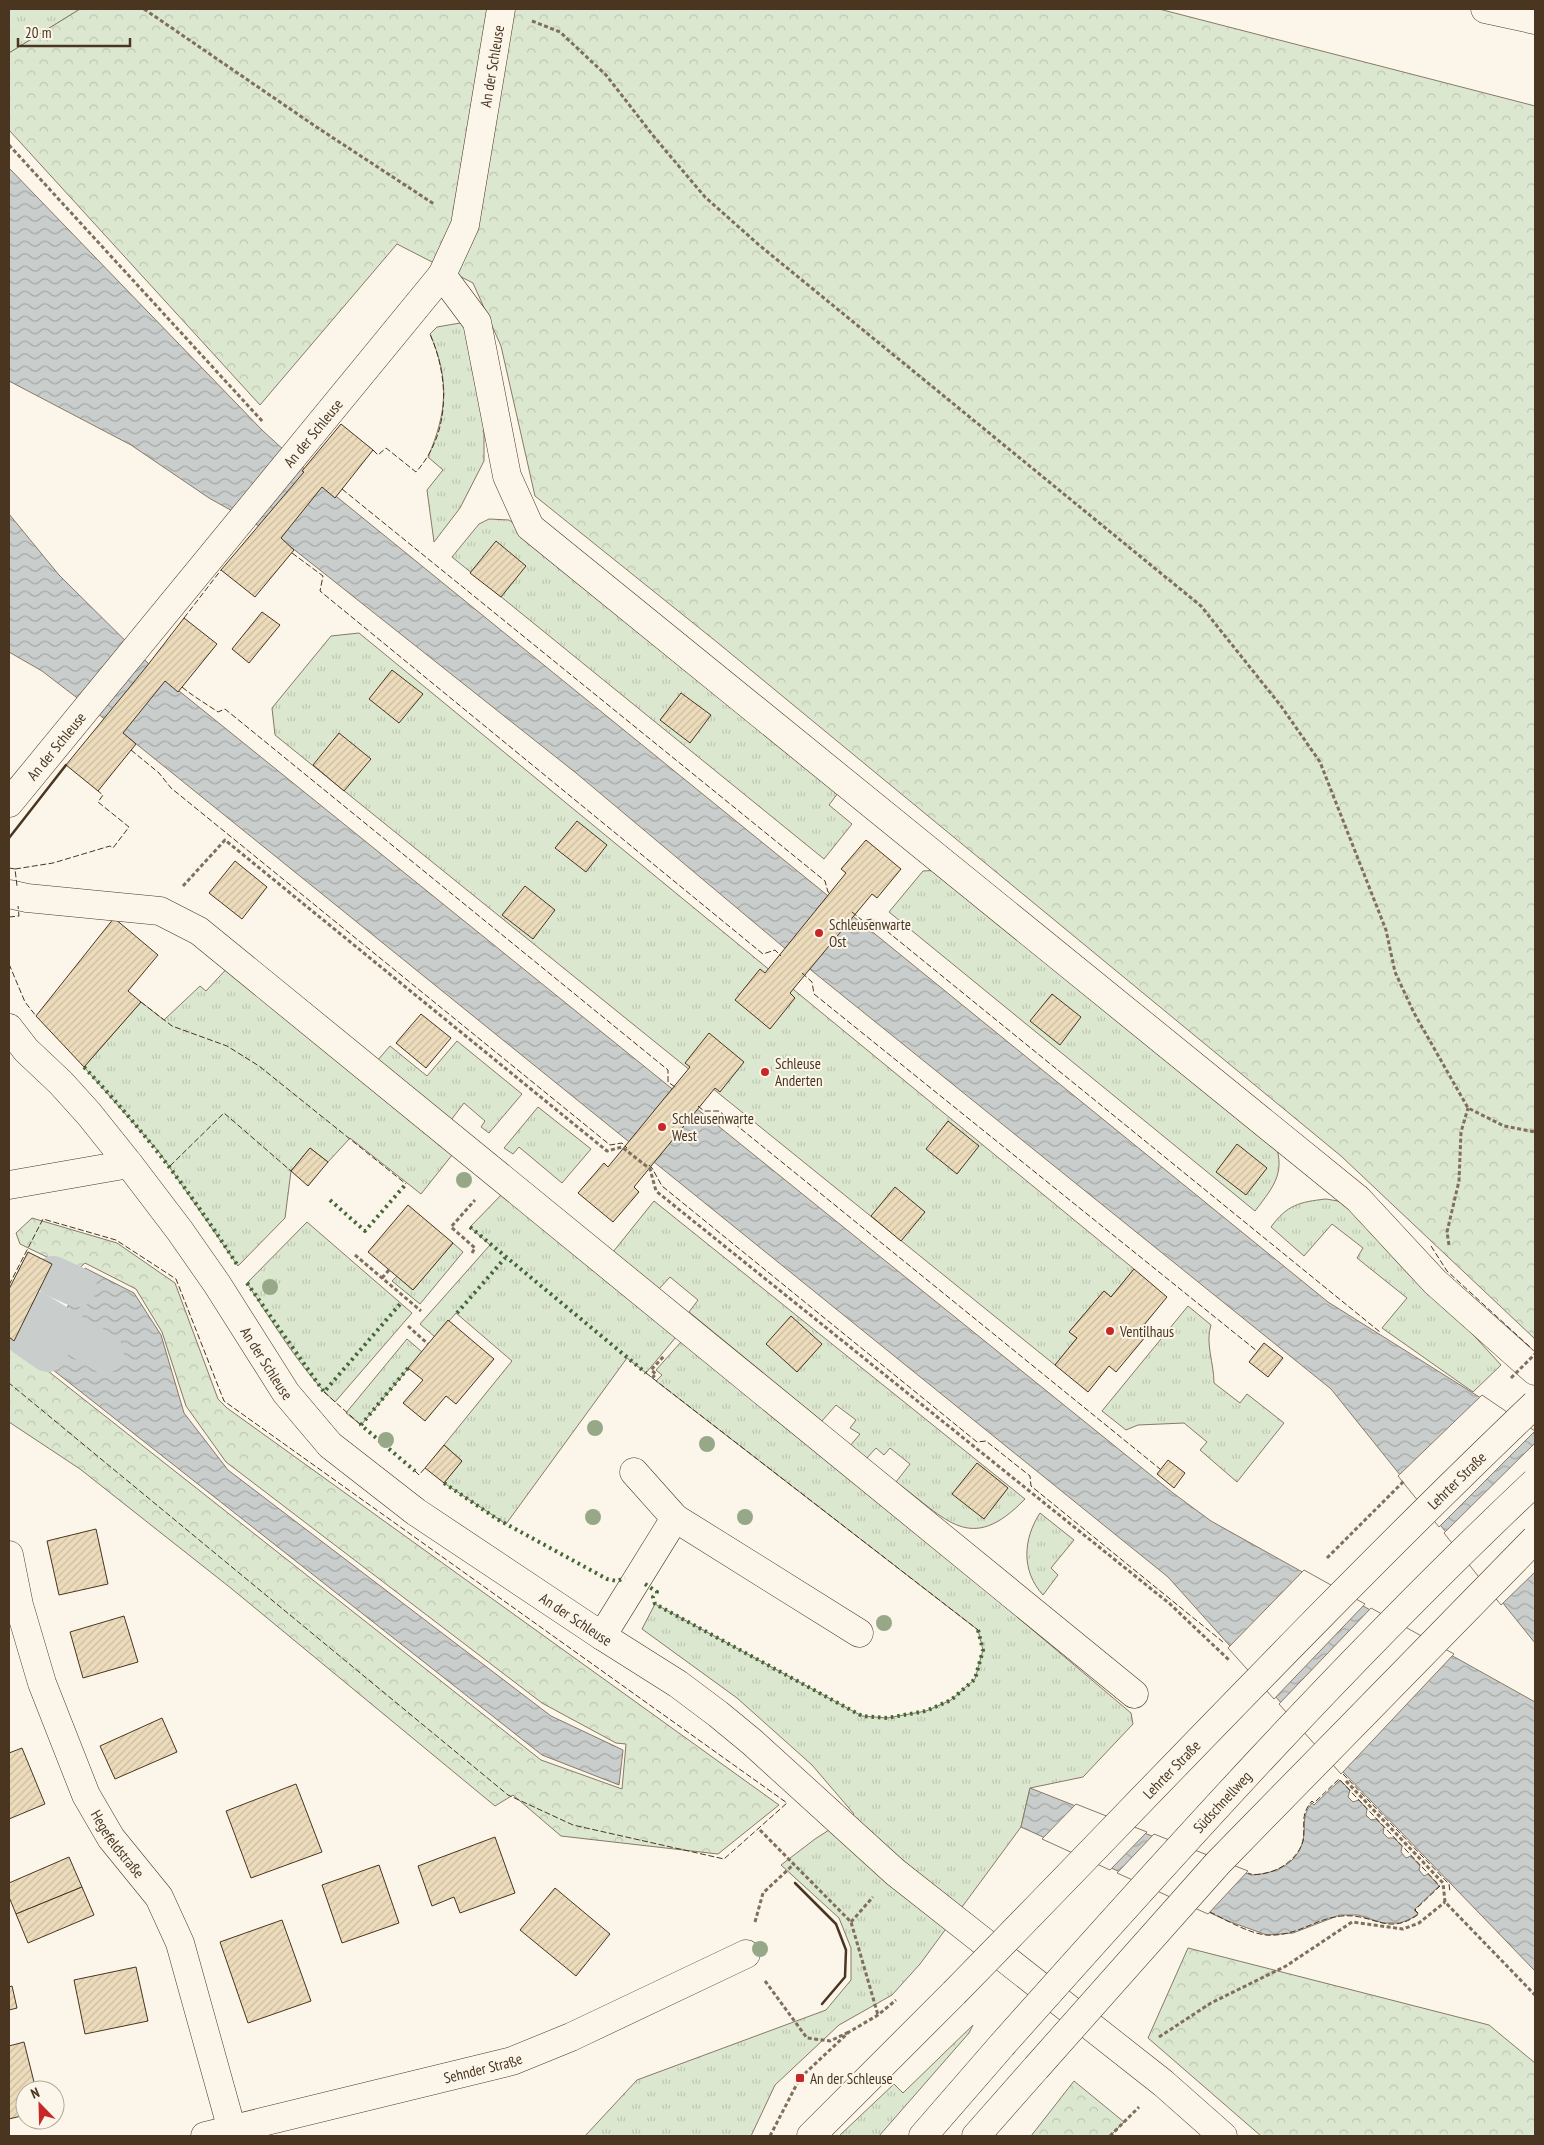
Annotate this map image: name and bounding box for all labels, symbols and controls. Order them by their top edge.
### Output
scale bar [18,15,130,47]
text: 20 m [25,23,51,42]
street label: An der Schleuse [475,24,508,108]
street label: An der Schleuse [279,395,346,471]
street label: An der Schleuse [22,708,90,784]
place label: Schleusenwarte Ost [829,915,911,951]
marker: Schleusenwarte Ost [813,927,825,939]
place label: Schleuse Anderten [775,1054,823,1090]
marker: Schleuse Anderten [759,1066,771,1078]
place label: Schleusenwarte West [672,1109,754,1145]
marker: Schleusenwarte West [656,1121,668,1133]
place label: Ventilhaus [1119,1322,1174,1341]
street label: An der Schleuse [237,1323,297,1404]
marker: Ventilhaus [1104,1325,1116,1337]
street label: Lehrter Straße [1423,1447,1490,1513]
street label: An der Schleuse [536,1588,616,1649]
street label: Lehrter Straße [1138,1736,1204,1802]
street label: Südschnellweg [1188,1767,1255,1836]
street label: Hegefeldstraße [87,1806,149,1882]
street label: Sehnder Straße [442,2048,525,2087]
place label: An der Schleuse [810,2069,893,2088]
marker: An der Schleuse [794,2072,806,2084]
north arrow [15,2080,65,2130]
text: N [28,2083,42,2103]

